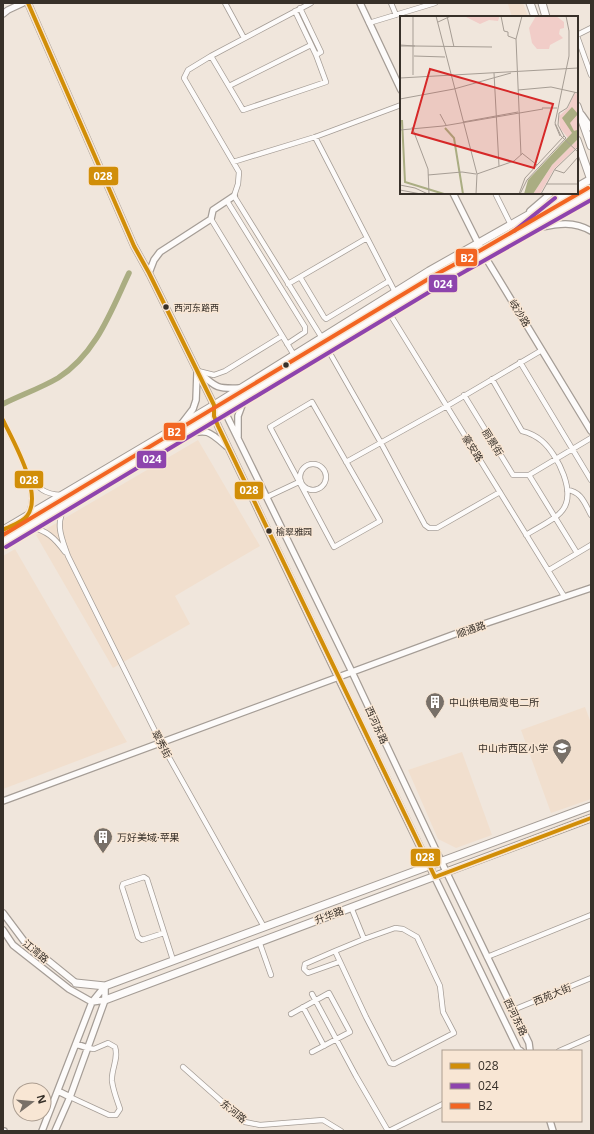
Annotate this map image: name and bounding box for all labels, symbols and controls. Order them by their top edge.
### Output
inset map [400,16,578,194]
line badge: 028 [88,166,119,186]
text: 028 [94,168,112,183]
line badge: B2 [455,248,478,267]
text: B2 [460,250,474,265]
line badge: 024 [428,274,458,293]
text: 024 [434,276,453,291]
street label: 岐沙路 [506,297,534,329]
place label: 西河东路西 [174,301,219,314]
marker: 西河东路西 [161,302,171,312]
unlabelled marker [281,360,291,370]
line badge: B2 [163,422,186,441]
text: B2 [167,424,181,439]
street label: 丽景街 [479,426,507,458]
street label: 豪安路 [459,432,487,464]
line badge: 024 [136,450,167,469]
text: 024 [143,451,162,466]
line badge: 028 [14,470,44,489]
text: 028 [20,472,38,487]
line badge: 028 [234,481,264,500]
text: 028 [240,482,258,497]
place label: 榆翠雅园 [276,525,312,538]
marker: 榆翠雅园 [264,526,274,536]
street label: 顺通路 [455,617,487,641]
building icon: 中山供电局变电二所 [424,691,446,719]
place label: 中山供电局变电二所 [449,695,539,709]
street label: 西河东路 [362,704,392,746]
street label: 翠秀街 [149,727,175,761]
school or university icon: 中山市西区小学 [551,737,573,765]
place label: 中山市西区小学 [478,741,548,755]
building icon: 万好美域·苹果 [92,826,114,854]
place label: 万好美域·苹果 [117,830,180,844]
line badge: 028 [410,848,441,867]
text: 028 [416,849,434,864]
street label: 升华路 [313,903,345,927]
street label: 江湾路 [20,936,52,966]
street label: 西苑大街 [531,980,573,1008]
street label: 西河东路 [501,996,531,1038]
legend [442,1050,582,1122]
text: 028 [478,1057,499,1074]
text: 024 [478,1077,499,1094]
north arrow [12,1082,52,1122]
text: N [34,1093,51,1105]
street label: 东河路 [218,1096,250,1126]
text: B2 [478,1097,493,1114]

